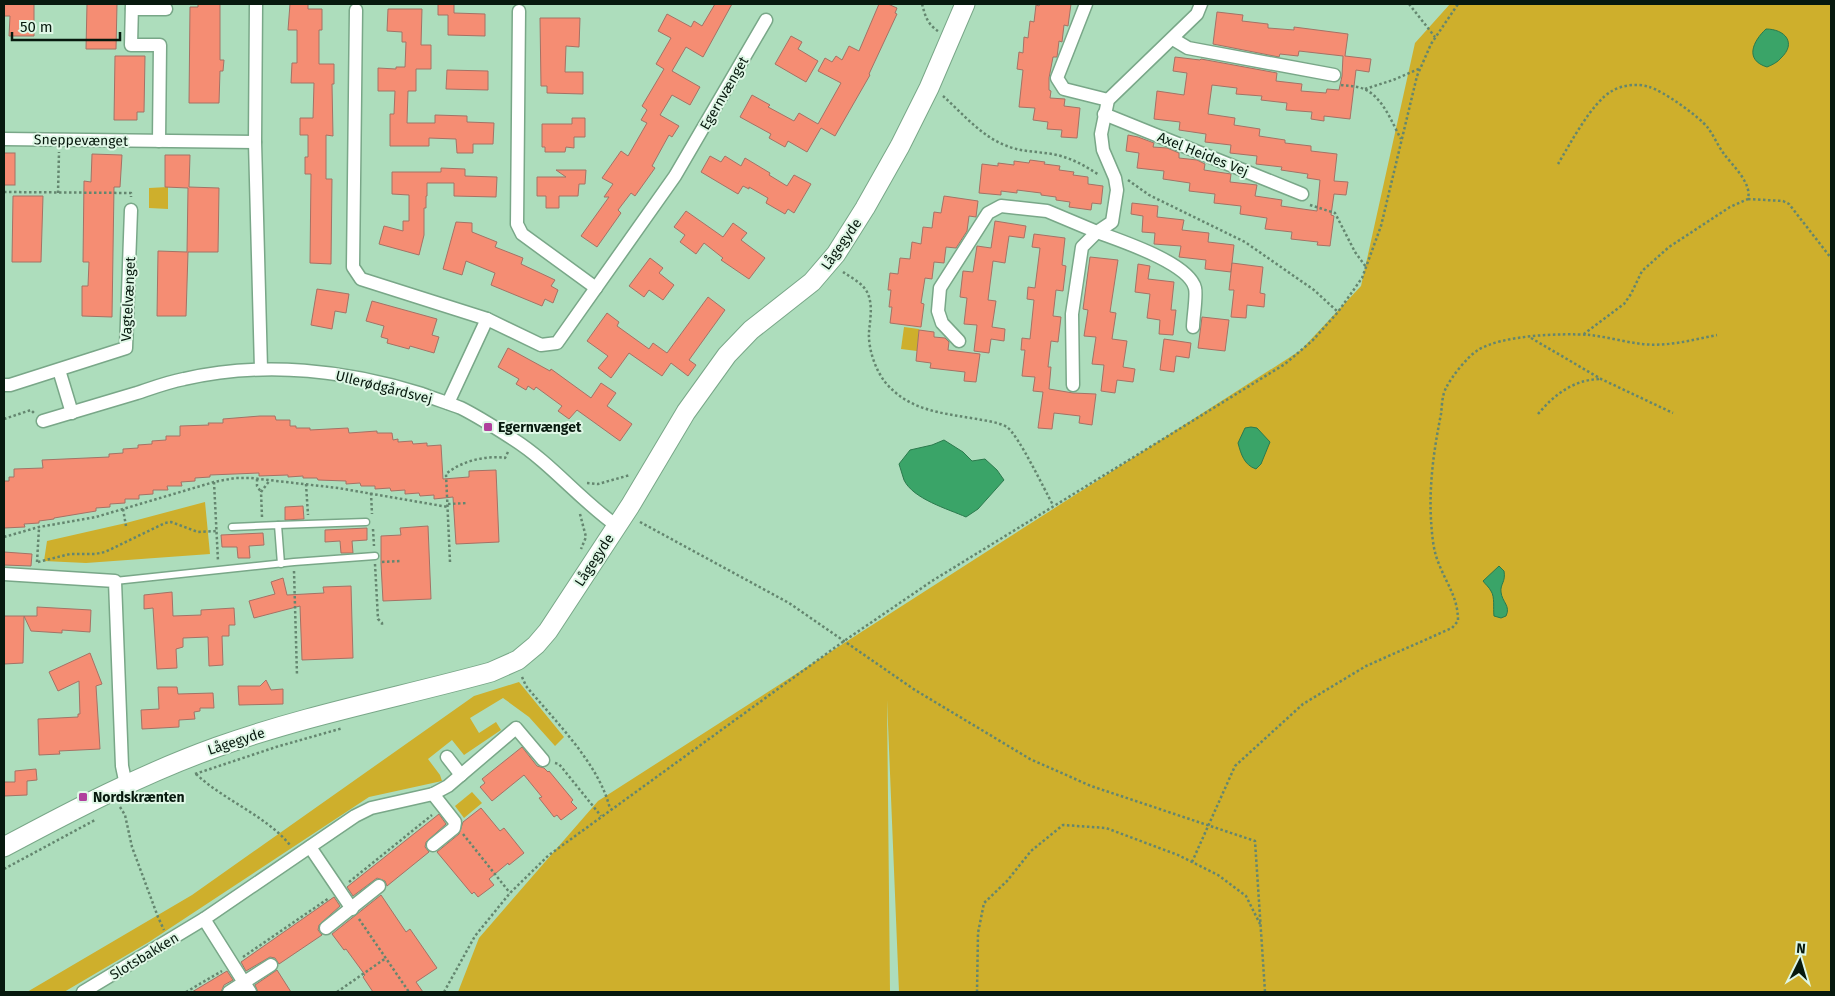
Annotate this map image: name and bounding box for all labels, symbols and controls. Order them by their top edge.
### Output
scale bar [12,10,120,42]
text: 50 m [20,18,53,36]
street label: Egernvænget [697,53,753,133]
street label: Axel Heides Vej [1155,129,1251,180]
street label: Sneppevænget [34,131,129,150]
street label: Lågegyde [817,215,865,273]
street label: Vagtelvænget [118,255,139,342]
street label: Ullerødgårdsvej [334,367,434,408]
place label: Egernvænget [498,419,582,436]
marker: Egernvænget [482,421,494,433]
street label: Lågegyde [571,531,618,590]
street label: Lågegyde [205,724,267,759]
place label: Nordskrænten [93,789,185,806]
marker: Nordskrænten [77,791,89,803]
street label: Slotsbakken [107,929,182,984]
north arrow [1775,936,1825,986]
text: N [1796,940,1806,957]

